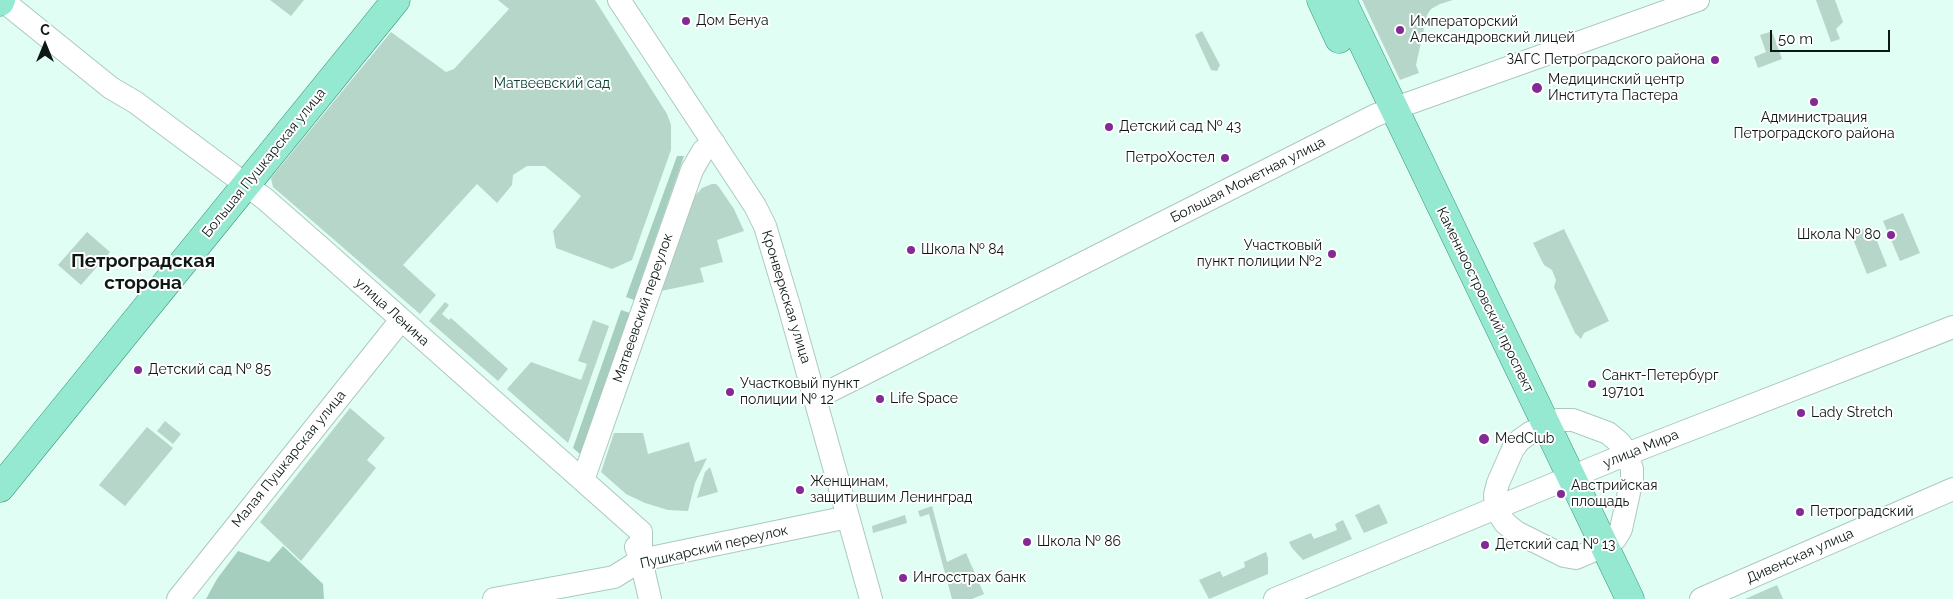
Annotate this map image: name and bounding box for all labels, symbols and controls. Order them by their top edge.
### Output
place label: Дом Бенуа [696,13,769,29]
place label: Императорский Александровский лицей [1410,14,1575,46]
marker: Дом Бенуа [680,15,692,27]
north arrow [20,20,70,70]
scale bar [1773,20,1893,52]
text: С [40,22,50,38]
marker: Императорский Александровский лицей [1394,24,1406,36]
text: 50 m [1778,30,1813,48]
place label: ЗАГС Петроградского района [1507,52,1705,68]
marker: ЗАГС Петроградского района [1709,54,1721,66]
place label: Медицинский центр Института Пастера [1548,72,1684,104]
park label: Матвеевский сад [494,76,610,92]
marker: Медицинский центр Института Пастера [1530,81,1544,95]
street label: Большая Пушкарская улица [199,85,329,241]
marker: Администрация Петроградского района [1808,96,1820,108]
place label: Администрация Петроградского района [1733,110,1895,142]
place label: Детский сад № 43 [1119,119,1241,135]
marker: Детский сад № 43 [1103,121,1115,133]
street label: Большая Монетная улица [1168,134,1328,226]
place label: ПетроХостел [1125,150,1215,166]
marker: ПетроХостел [1219,152,1231,164]
street label: Каменноостровский проспект [1433,205,1537,395]
place label: Школа № 80 [1797,227,1881,243]
street label: Кронверкская улица [758,228,814,366]
marker: Школа № 80 [1885,229,1897,241]
street label: Матвеевский переулок [610,231,676,385]
place label: Участковый пункт полиции №2 [1197,238,1322,270]
place label: Школа № 84 [921,242,1004,258]
marker: Школа № 84 [905,244,917,256]
marker: Участковый пункт полиции №2 [1326,248,1338,260]
district label: Петроградская сторона [71,250,215,294]
street label: улица Ленина [352,274,432,350]
place label: Детский сад № 85 [148,362,271,378]
marker: Детский сад № 85 [132,364,144,376]
place label: Санкт-Петербург 197101 [1602,368,1719,401]
place label: Участковый пункт полиции № 12 [740,376,860,408]
marker: Санкт-Петербург 197101 [1586,378,1598,390]
marker: Участковый пункт полиции № 12 [724,386,736,398]
street label: Малая Пушкарская улица [228,387,350,531]
place label: Life Space [890,391,958,407]
marker: Life Space [874,393,886,405]
place label: Lady Stretch [1811,405,1893,421]
marker: Lady Stretch [1795,407,1807,419]
street label: улица Мира [1601,426,1681,472]
place label: MedClub [1495,431,1554,447]
marker: MedClub [1477,432,1491,446]
place label: Женщинам, защитившим Ленинград [810,474,972,507]
place label: Австрийская площадь [1571,478,1657,511]
marker: Женщинам, защитившим Ленинград [794,484,806,496]
marker: Австрийская площадь [1555,488,1567,500]
place label: Петроградский [1810,504,1914,520]
marker: Петроградский [1794,506,1806,518]
street label: Пушкарский переулок [638,522,790,572]
street label: Дивенская улица [1744,525,1856,587]
place label: Школа № 86 [1037,534,1121,550]
marker: Школа № 86 [1021,536,1033,548]
place label: Детский сад № 13 [1495,537,1616,553]
marker: Детский сад № 13 [1479,539,1491,551]
place label: Ингосстрах банк [913,570,1026,586]
marker: Ингосстрах банк [897,572,909,584]

